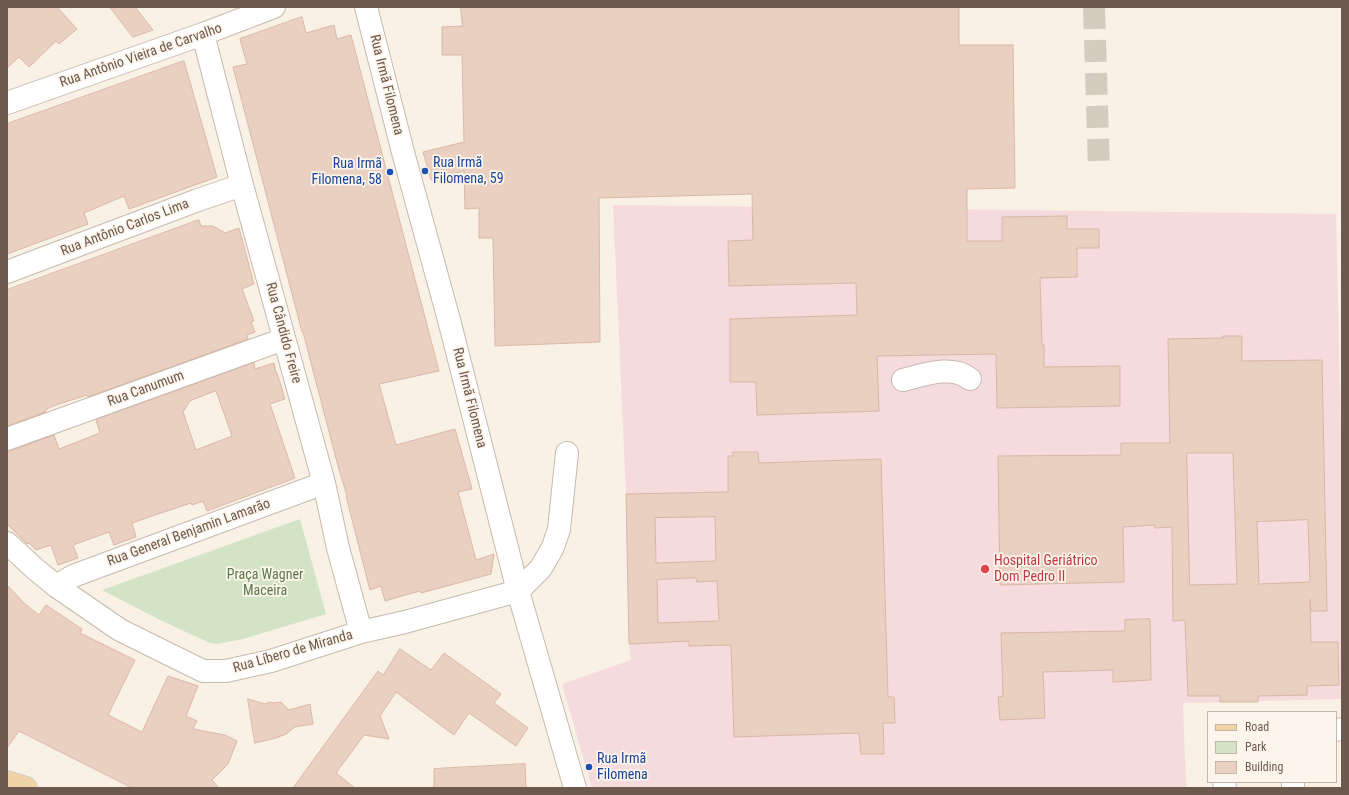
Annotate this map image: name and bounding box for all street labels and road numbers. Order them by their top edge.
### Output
street label: Rua Antônio Vieira de Carvalho [58,20,224,92]
street label: Rua Irmã Filomena [365,33,407,137]
street label: Rua Antônio Carlos Lima [58,196,192,260]
street label: Rua Cândido Freire [261,281,305,385]
street label: Rua Irmã Filomena [448,346,490,450]
street label: Rua Canumum [105,367,187,411]
street label: Rua General Benjamin Lamarão [105,496,273,570]
street label: Rua Líbero de Miranda [231,627,355,677]

